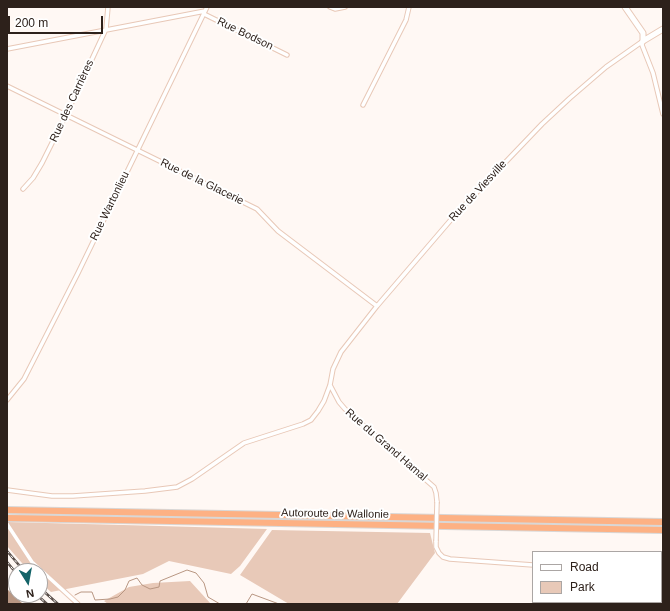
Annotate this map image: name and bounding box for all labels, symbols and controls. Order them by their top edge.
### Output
scale bar [10,8,105,34]
street label: Rue Bodson [215,15,275,53]
text: 200 m [15,16,48,30]
street label: Rue des Carrières [47,58,97,144]
street label: Rue de la Glacerie [158,156,246,208]
street label: Rue de Viesville [446,158,510,224]
street label: Rue Wartonlieu [88,169,132,243]
street label: Rue du Grand Hamal [342,406,430,484]
street label: Autoroute de Wallonie [281,506,389,522]
legend [532,551,662,603]
text: Road [570,560,599,574]
north arrow [8,563,48,603]
text: Park [570,580,595,594]
text: N [25,587,35,600]

